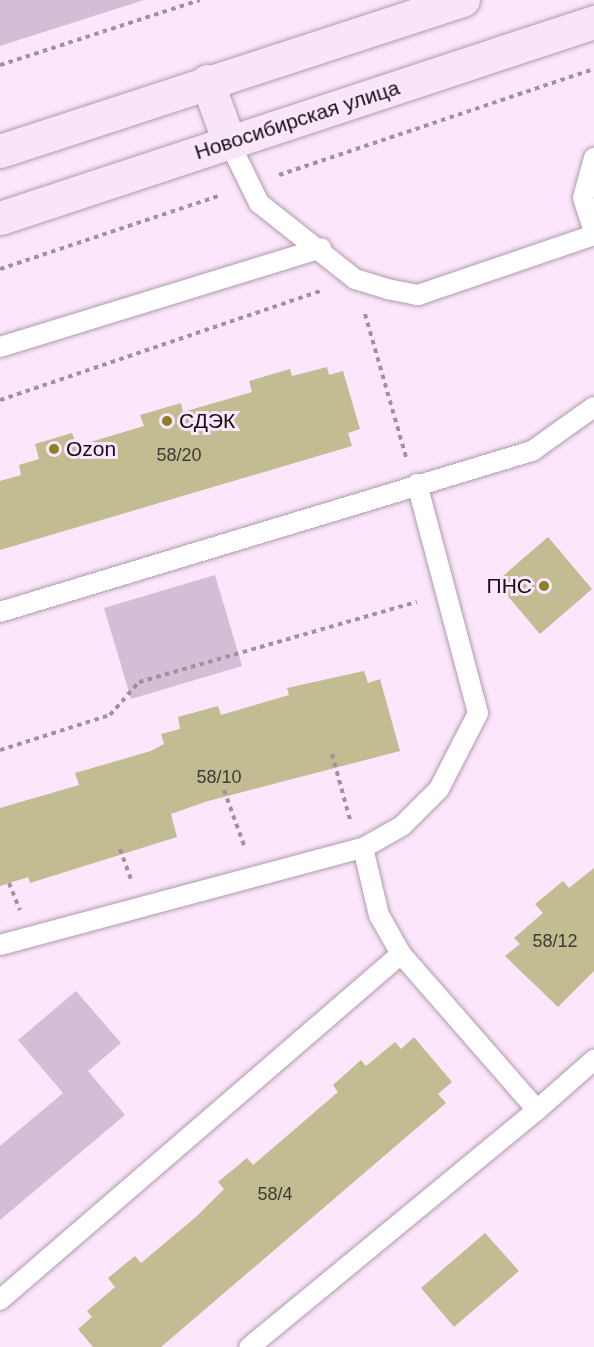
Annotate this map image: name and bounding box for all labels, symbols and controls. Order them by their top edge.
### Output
street label: Новосибирская улица [191,75,403,165]
place label: СДЭК [179,408,235,434]
marker: СДЭК [160,414,174,428]
place label: Ozon [66,436,116,462]
marker: Ozon [47,442,61,456]
house number: 58/20 [156,444,202,466]
place label: ПНС [487,573,532,599]
marker: ПНС [537,579,551,593]
house number: 58/10 [196,766,242,788]
house number: 58/12 [532,930,578,952]
house number: 58/4 [257,1183,293,1205]

